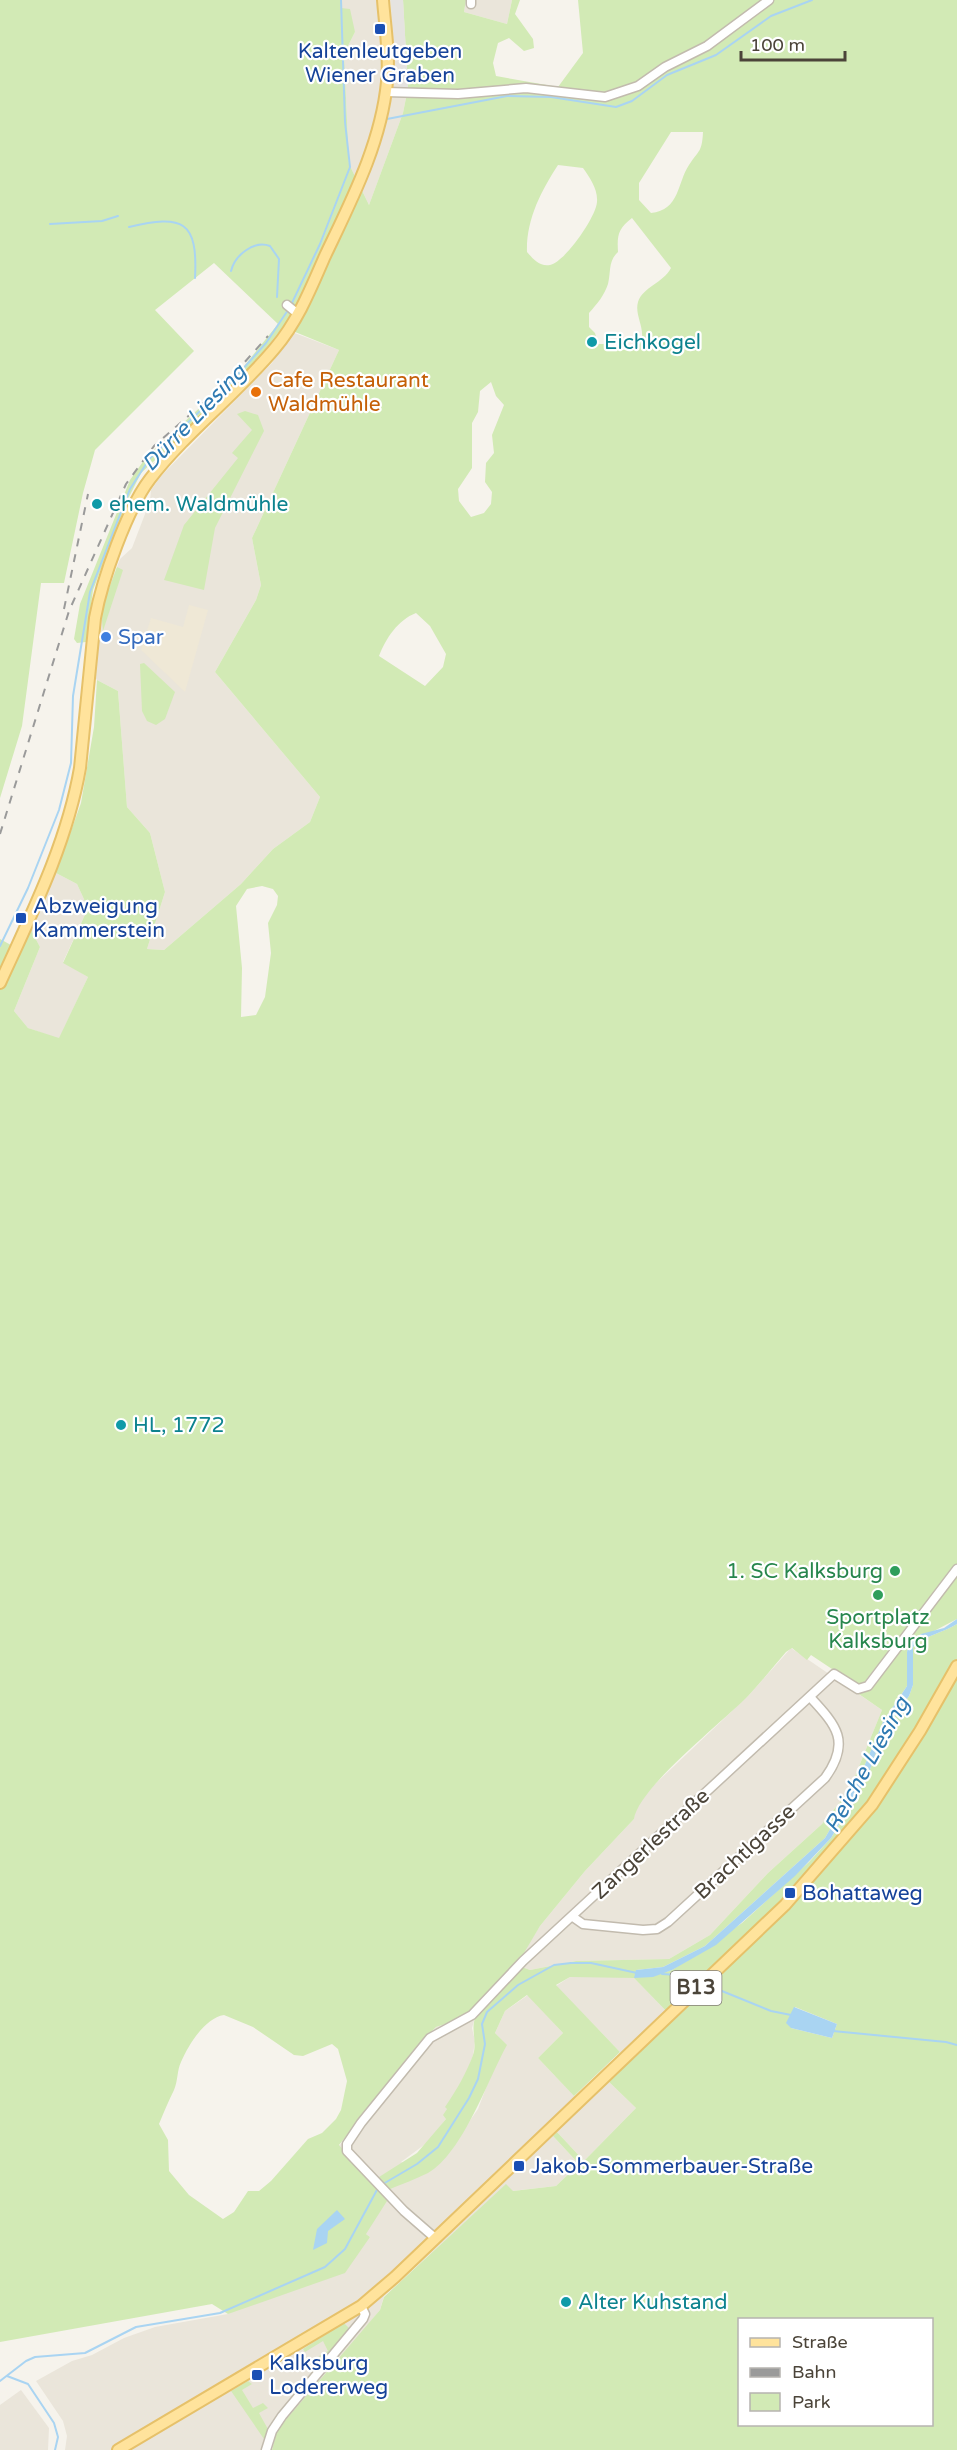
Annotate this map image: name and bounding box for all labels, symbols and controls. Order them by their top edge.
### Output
marker: Kaltenleutgeben Wiener Graben [373,22,387,36]
scale bar [741,24,844,62]
text: 100 m [750,34,805,56]
place label: Kaltenleutgeben Wiener Graben [298,39,462,88]
place label: Eichkogel [604,330,701,355]
marker: Eichkogel [585,335,599,349]
water label: Dürre Liesing [137,358,252,477]
place label: Cafe Restaurant Waldmühle [268,368,429,417]
marker: Cafe Restaurant Waldmühle [249,385,263,399]
place label: ehem. Waldmühle [109,492,288,517]
marker: ehem. Waldmühle [90,497,104,511]
place label: Spar [118,625,164,650]
marker: Spar [99,630,113,644]
place label: Abzweigung Kammerstein [33,894,165,943]
marker: Abzweigung Kammerstein [14,911,28,925]
place label: HL, 1772 [133,1413,225,1438]
marker: HL, 1772 [114,1418,128,1432]
place label: 1. SC Kalksburg [726,1559,883,1584]
marker: 1. SC Kalksburg [888,1564,902,1578]
marker: Sportplatz Kalksburg [871,1588,885,1602]
place label: Sportplatz Kalksburg [826,1605,930,1654]
water label: Reiche Liesing [819,1692,915,1837]
street label: Zangerlestraße [587,1783,715,1905]
street label: Brachtlgasse [690,1799,801,1905]
place label: Bohattaweg [802,1881,923,1906]
marker: Bohattaweg [783,1886,797,1900]
road number: B13 [670,1971,722,2005]
place label: Jakob-Sommerbauer-Straße [531,2154,813,2179]
marker: Jakob-Sommerbauer-Straße [512,2159,526,2173]
place label: Alter Kuhstand [578,2290,728,2315]
marker: Alter Kuhstand [559,2295,573,2309]
legend [738,2318,933,2426]
text: Straße [792,2331,848,2353]
place label: Kalksburg Lodererweg [269,2351,388,2400]
text: Bahn [792,2361,837,2383]
marker: Kalksburg Lodererweg [250,2368,264,2382]
text: Park [792,2391,831,2413]

